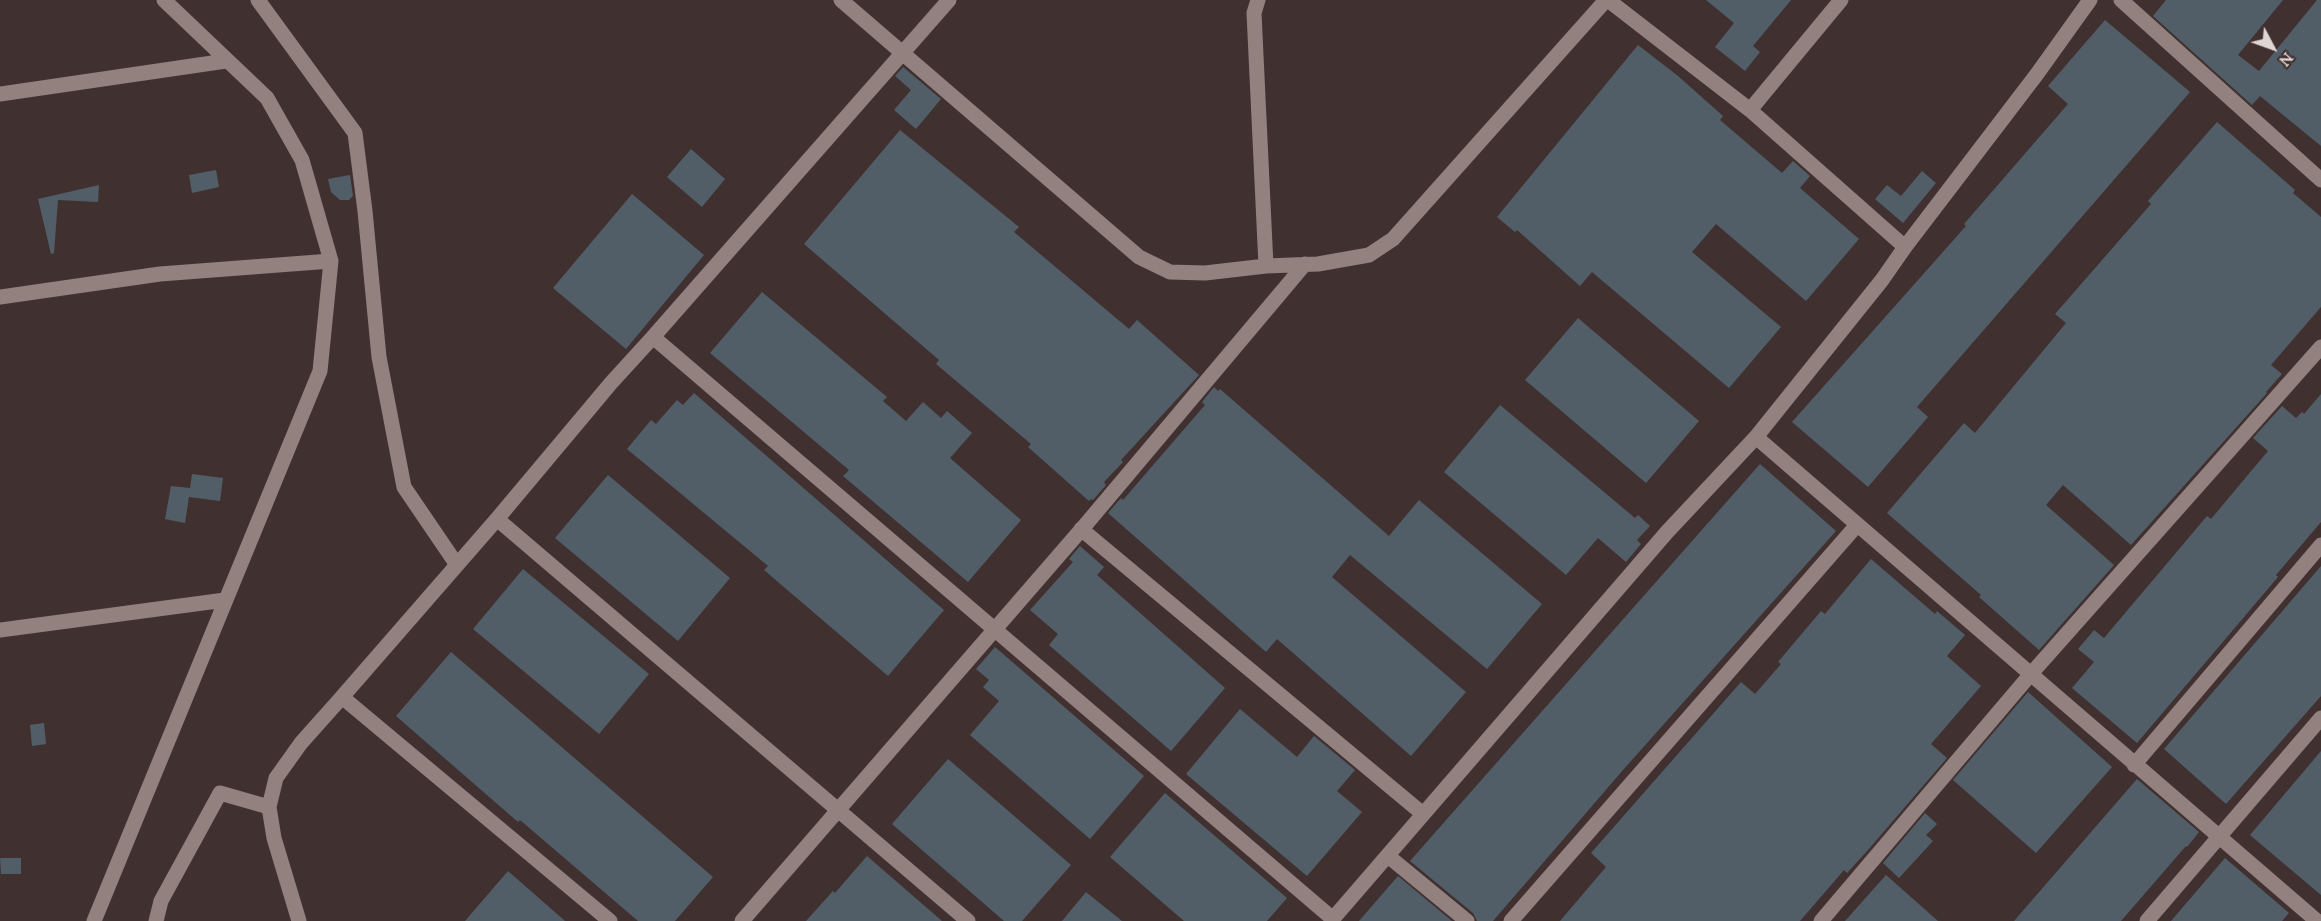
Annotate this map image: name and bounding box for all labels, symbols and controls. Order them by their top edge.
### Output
north arrow [2243,18,2303,78]
text: N [2275,49,2298,71]

